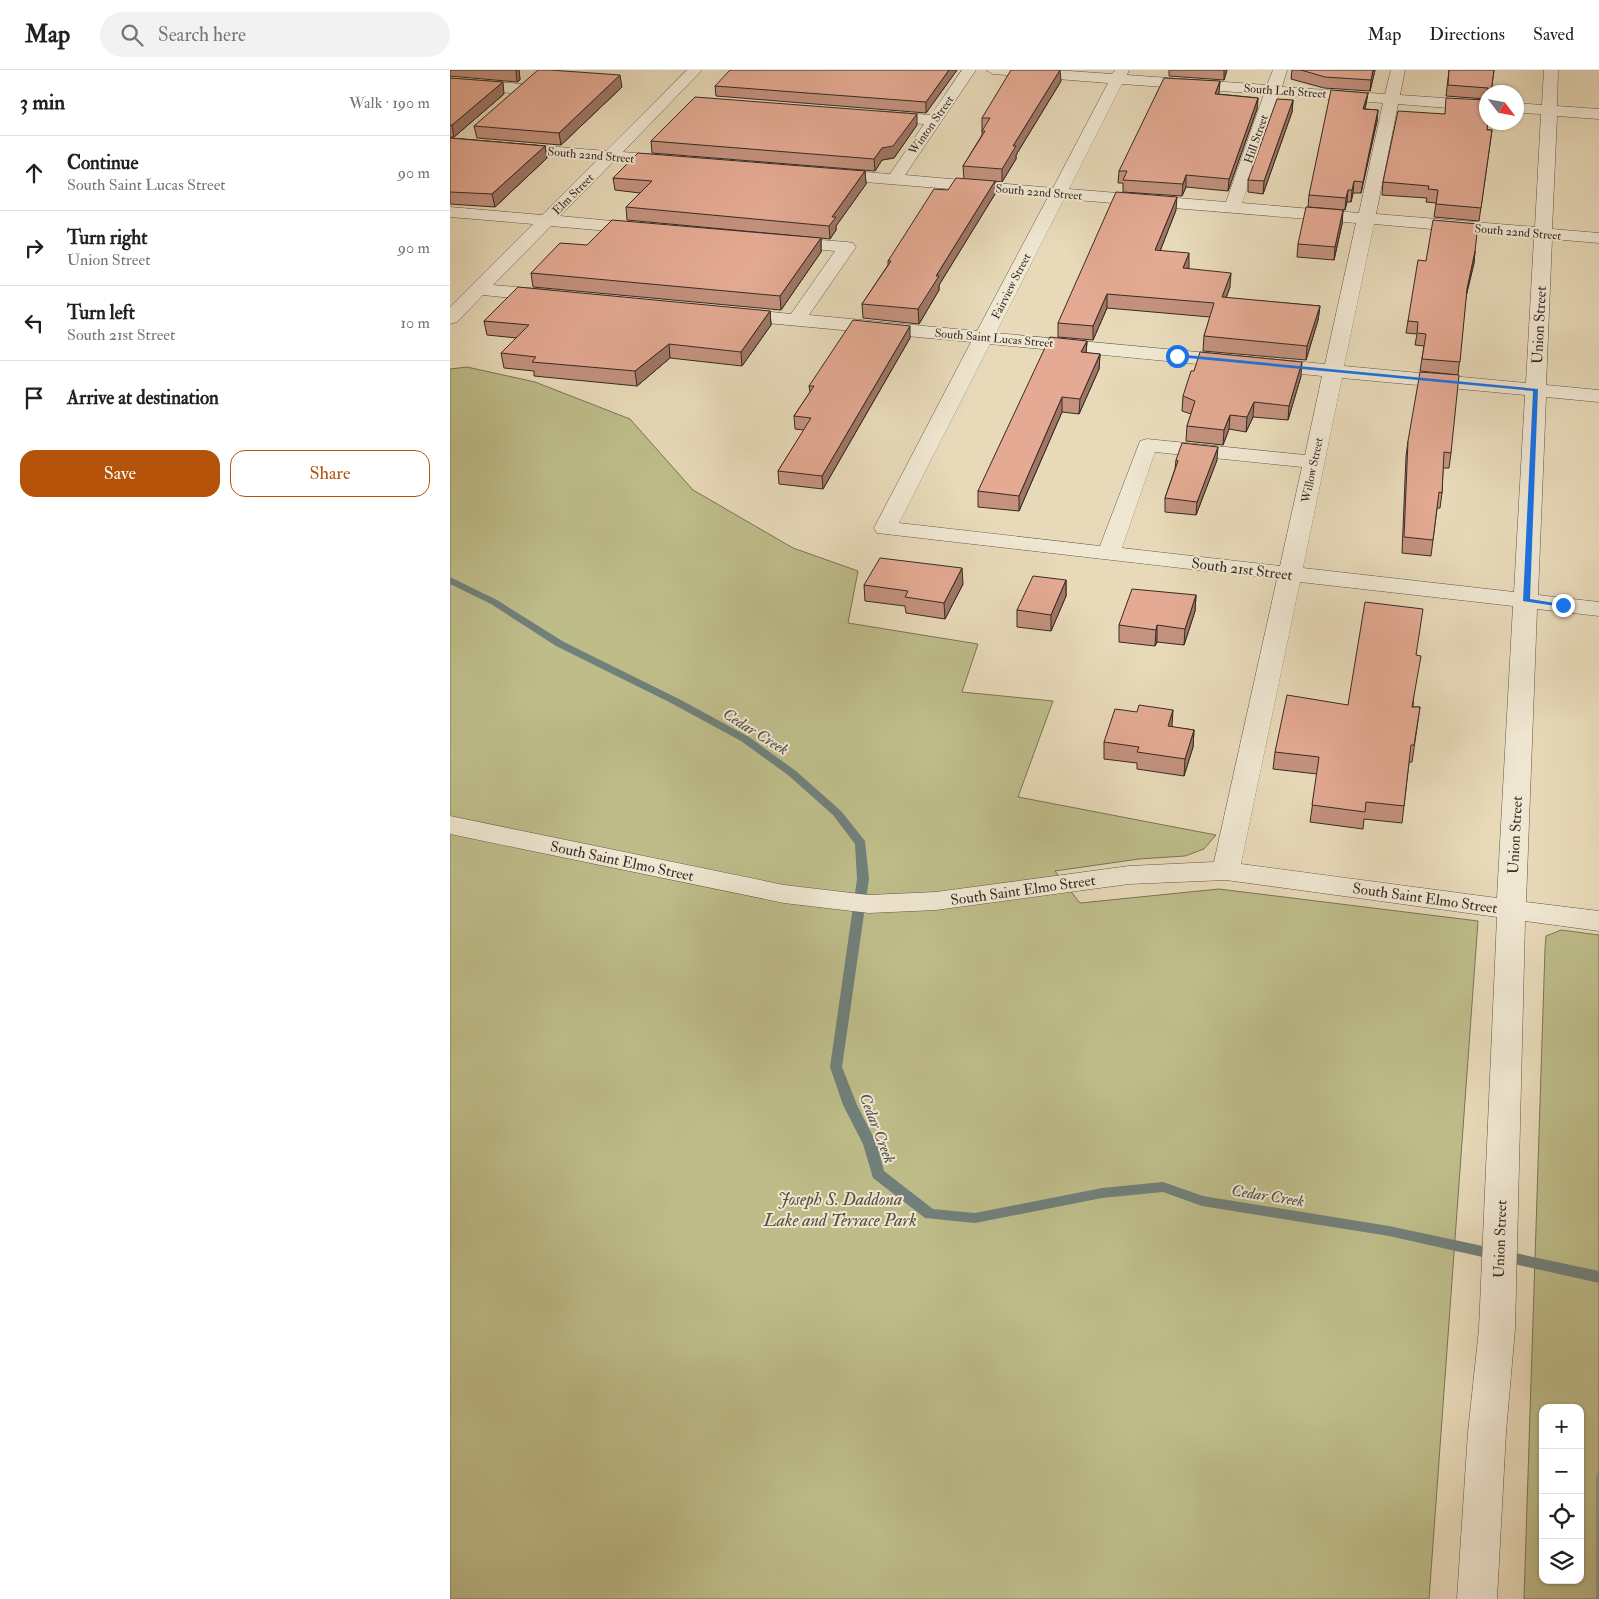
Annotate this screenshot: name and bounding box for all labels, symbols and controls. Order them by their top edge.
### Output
search box [100,12,450,57]
text: Map [25,19,70,50]
icon: search [118,21,146,49]
text: Search here [158,23,246,47]
text: Map [1368,23,1401,46]
text: Directions [1429,23,1505,46]
text: Saved [1533,23,1574,46]
street label: South Leh Street [1243,81,1327,102]
north arrow [1479,85,1524,130]
text: 3 min [20,89,65,116]
text: Walk · 190 m [349,93,430,113]
street label: Winton Street [905,93,957,159]
street label: Hill Street [1241,113,1272,166]
street label: South 22nd Street [547,144,635,167]
text: Continue [67,151,138,175]
icon: ahead [20,159,48,187]
text: 90 m [398,163,430,183]
street label: Elm Street [549,170,597,218]
text: South Saint Lucas Street [67,175,226,195]
street label: South 22nd Street [995,181,1083,204]
street label: South 22nd Street [1474,221,1562,244]
text: Turn right [67,226,147,250]
icon: right [20,234,48,262]
text: 90 m [398,238,430,258]
text: Union Street [67,250,150,270]
street label: Fairview Street [988,251,1035,322]
street label: Union Street [1528,285,1551,365]
text: Turn left [67,301,135,325]
icon: left [20,309,48,337]
text: 10 m [400,313,430,333]
text: South 21st Street [67,325,175,345]
street label: South Saint Lucas Street [934,326,1054,351]
route start [1166,345,1189,368]
icon: arrive [20,384,48,412]
text: Arrive at destination [67,386,219,410]
street label: Willow Street [1298,436,1327,505]
button: Save [20,450,220,497]
button: Share [230,450,430,497]
street label: South 21st Street [1190,554,1294,585]
route end [1552,594,1575,617]
water label: Cedar Creek [719,704,792,760]
street label: Union Street [1504,795,1527,875]
street label: South Saint Elmo Street [548,837,695,886]
street label: South Saint Elmo Street [949,871,1097,910]
street label: South Saint Elmo Street [1351,879,1499,918]
water label: Cedar Creek [855,1090,900,1167]
water label: Cedar Creek [1230,1180,1306,1212]
park label: Joseph S. Daddona Lake and Terrace Park [762,1188,917,1232]
street label: Union Street [1490,1200,1511,1278]
map controls [1539,1404,1584,1584]
button: + [1539,1404,1584,1449]
button: − [1539,1449,1584,1494]
button: locate [1539,1494,1584,1539]
button: layers [1539,1539,1584,1584]

